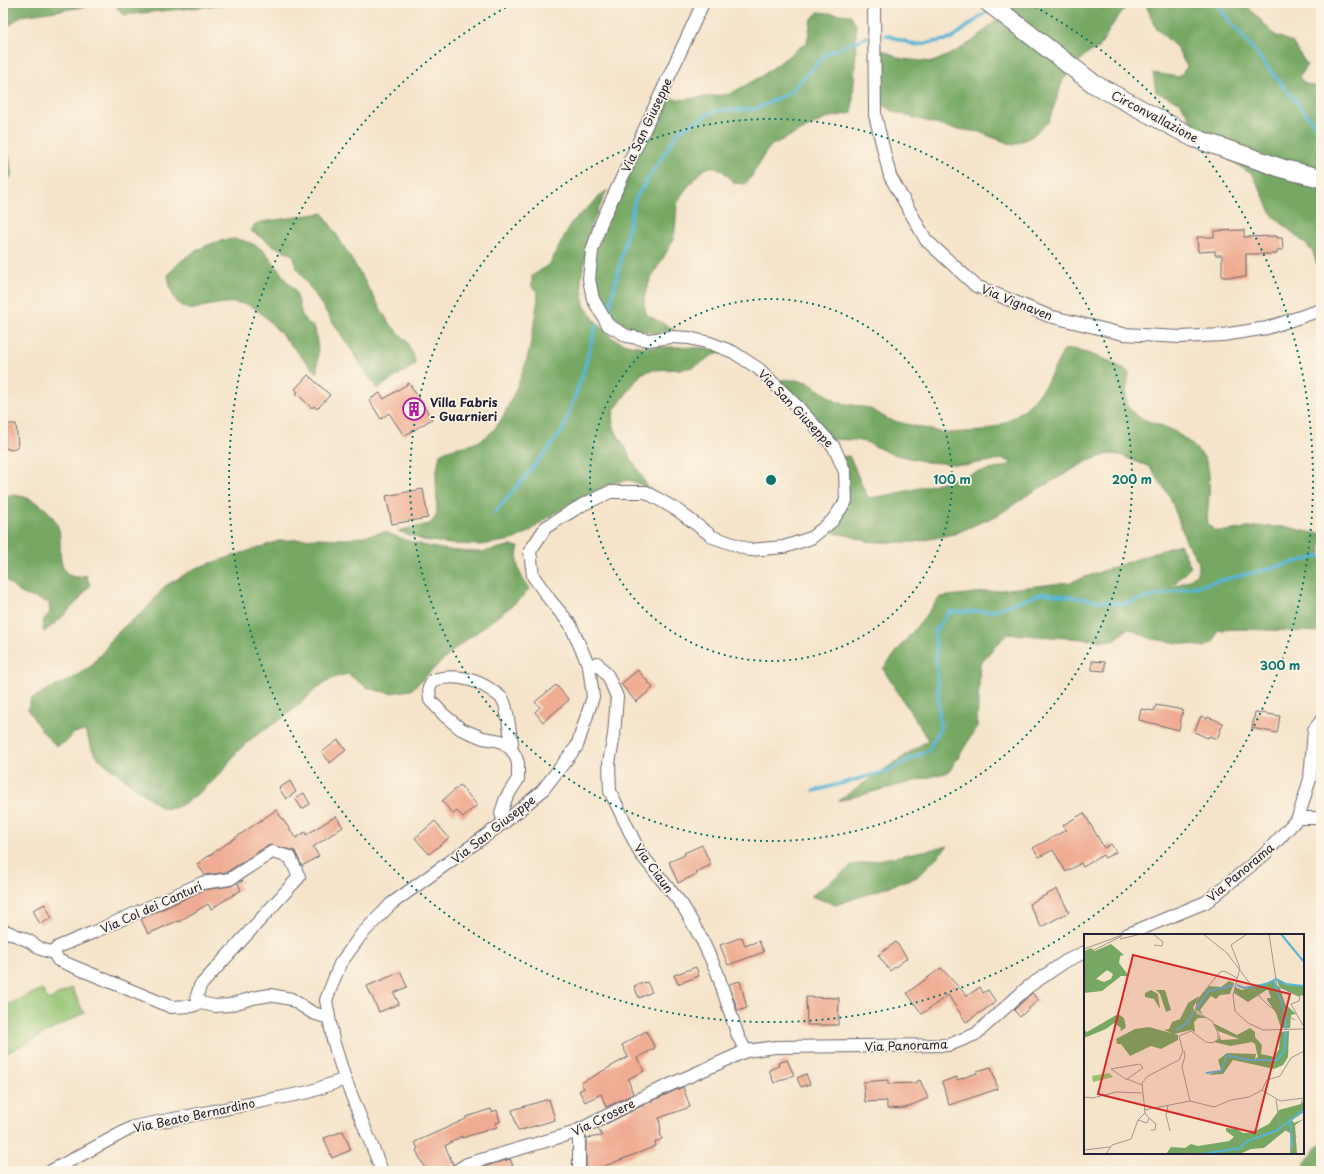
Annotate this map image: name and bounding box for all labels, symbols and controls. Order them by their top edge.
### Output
street label: Via San Giuseppe [616,75,676,175]
street label: Circonvallazione [1108,86,1202,146]
street label: Via Vignaven [979,279,1055,325]
street label: Via San Giuseppe [754,365,838,451]
place label: Villa Fabris - Guarnieri [430,393,498,425]
building icon: Villa Fabris - Guarnieri [401,396,427,422]
text: 100 m [933,470,971,488]
text: 200 m [1112,470,1152,488]
centre of rings [764,473,778,487]
text: 300 m [1260,656,1300,674]
street label: Via San Giuseppe [447,790,539,868]
street label: Via Panorama [1202,838,1278,906]
street label: Via Ciaun [630,840,678,896]
street label: Via Col dei Canturi [97,876,205,938]
inset map [1084,934,1304,1154]
street label: Via Panorama [864,1035,948,1055]
street label: Via Beato Bernardino [132,1093,257,1137]
street label: Via Crosere [568,1094,638,1140]

